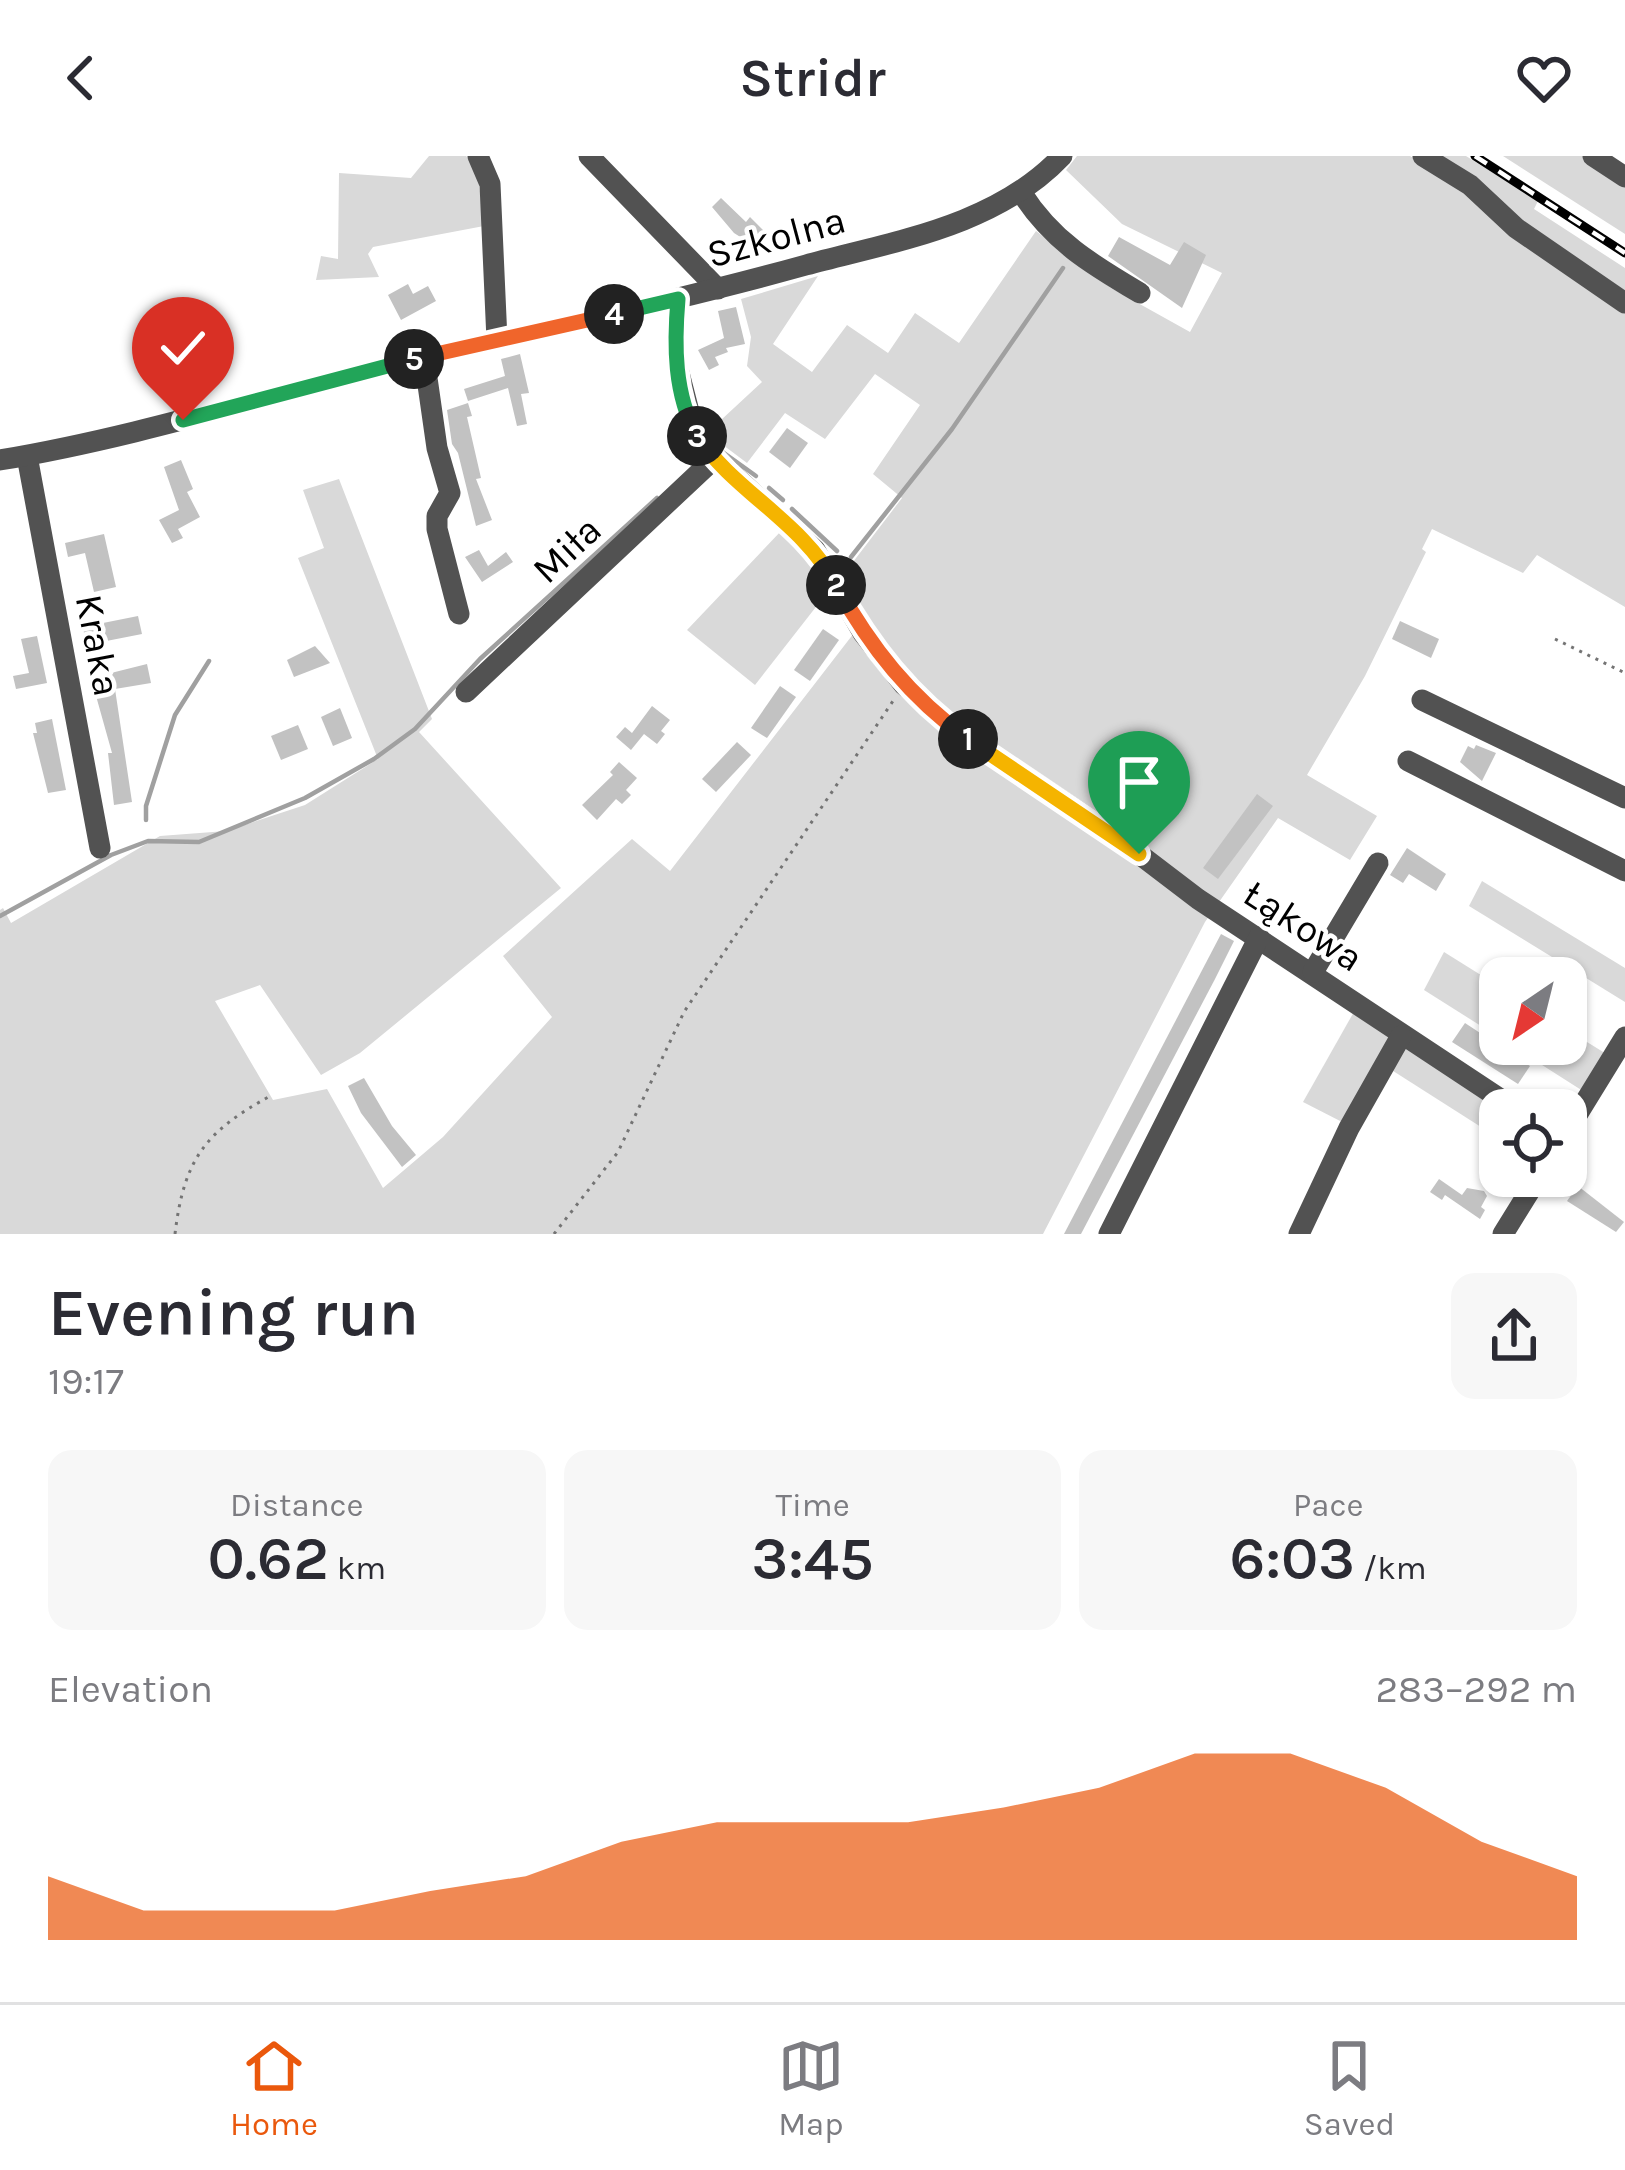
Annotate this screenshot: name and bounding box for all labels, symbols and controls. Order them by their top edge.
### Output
icon: back [48,45,114,111]
icon: heart [1511,45,1577,111]
text: Stridr [739,46,886,110]
street label: Szkolna [702,196,850,277]
pin: 4 [584,284,644,344]
text: 4 [604,295,624,333]
pin [132,297,234,420]
icon: check [150,315,216,381]
pin: 5 [384,329,444,389]
text: 5 [404,340,424,378]
pin: 3 [667,406,727,466]
text: 3 [687,417,707,455]
street label: Miła [523,507,611,593]
pin: 2 [806,555,866,615]
text: 2 [826,566,846,604]
street label: Kraka [66,590,130,700]
pin: 1 [938,709,998,769]
text: 1 [962,720,974,758]
pin [1088,731,1190,854]
icon: arrive [1106,749,1172,815]
street label: Łąkowa [1235,870,1372,981]
north arrow [1479,957,1587,1065]
map controls [1479,957,1587,1197]
button: locate [1479,1089,1587,1197]
button: share [1451,1273,1577,1399]
text: Evening run [48,1274,419,1352]
text: 19:17 [48,1358,124,1404]
text: Distance [230,1486,364,1524]
text: Time [775,1486,850,1524]
text: Pace [1293,1486,1363,1524]
text: 0.62 [207,1524,329,1594]
text: 3:45 [751,1524,874,1594]
text: 6:03 [1230,1524,1355,1594]
text: km [329,1549,386,1587]
text: /km [1355,1549,1427,1587]
text: Elevation [48,1666,213,1712]
text: 283–292 m [1375,1666,1577,1712]
tab: Home [230,2033,318,2143]
tab: Map [778,2033,844,2143]
tab: Saved [1304,2033,1395,2143]

